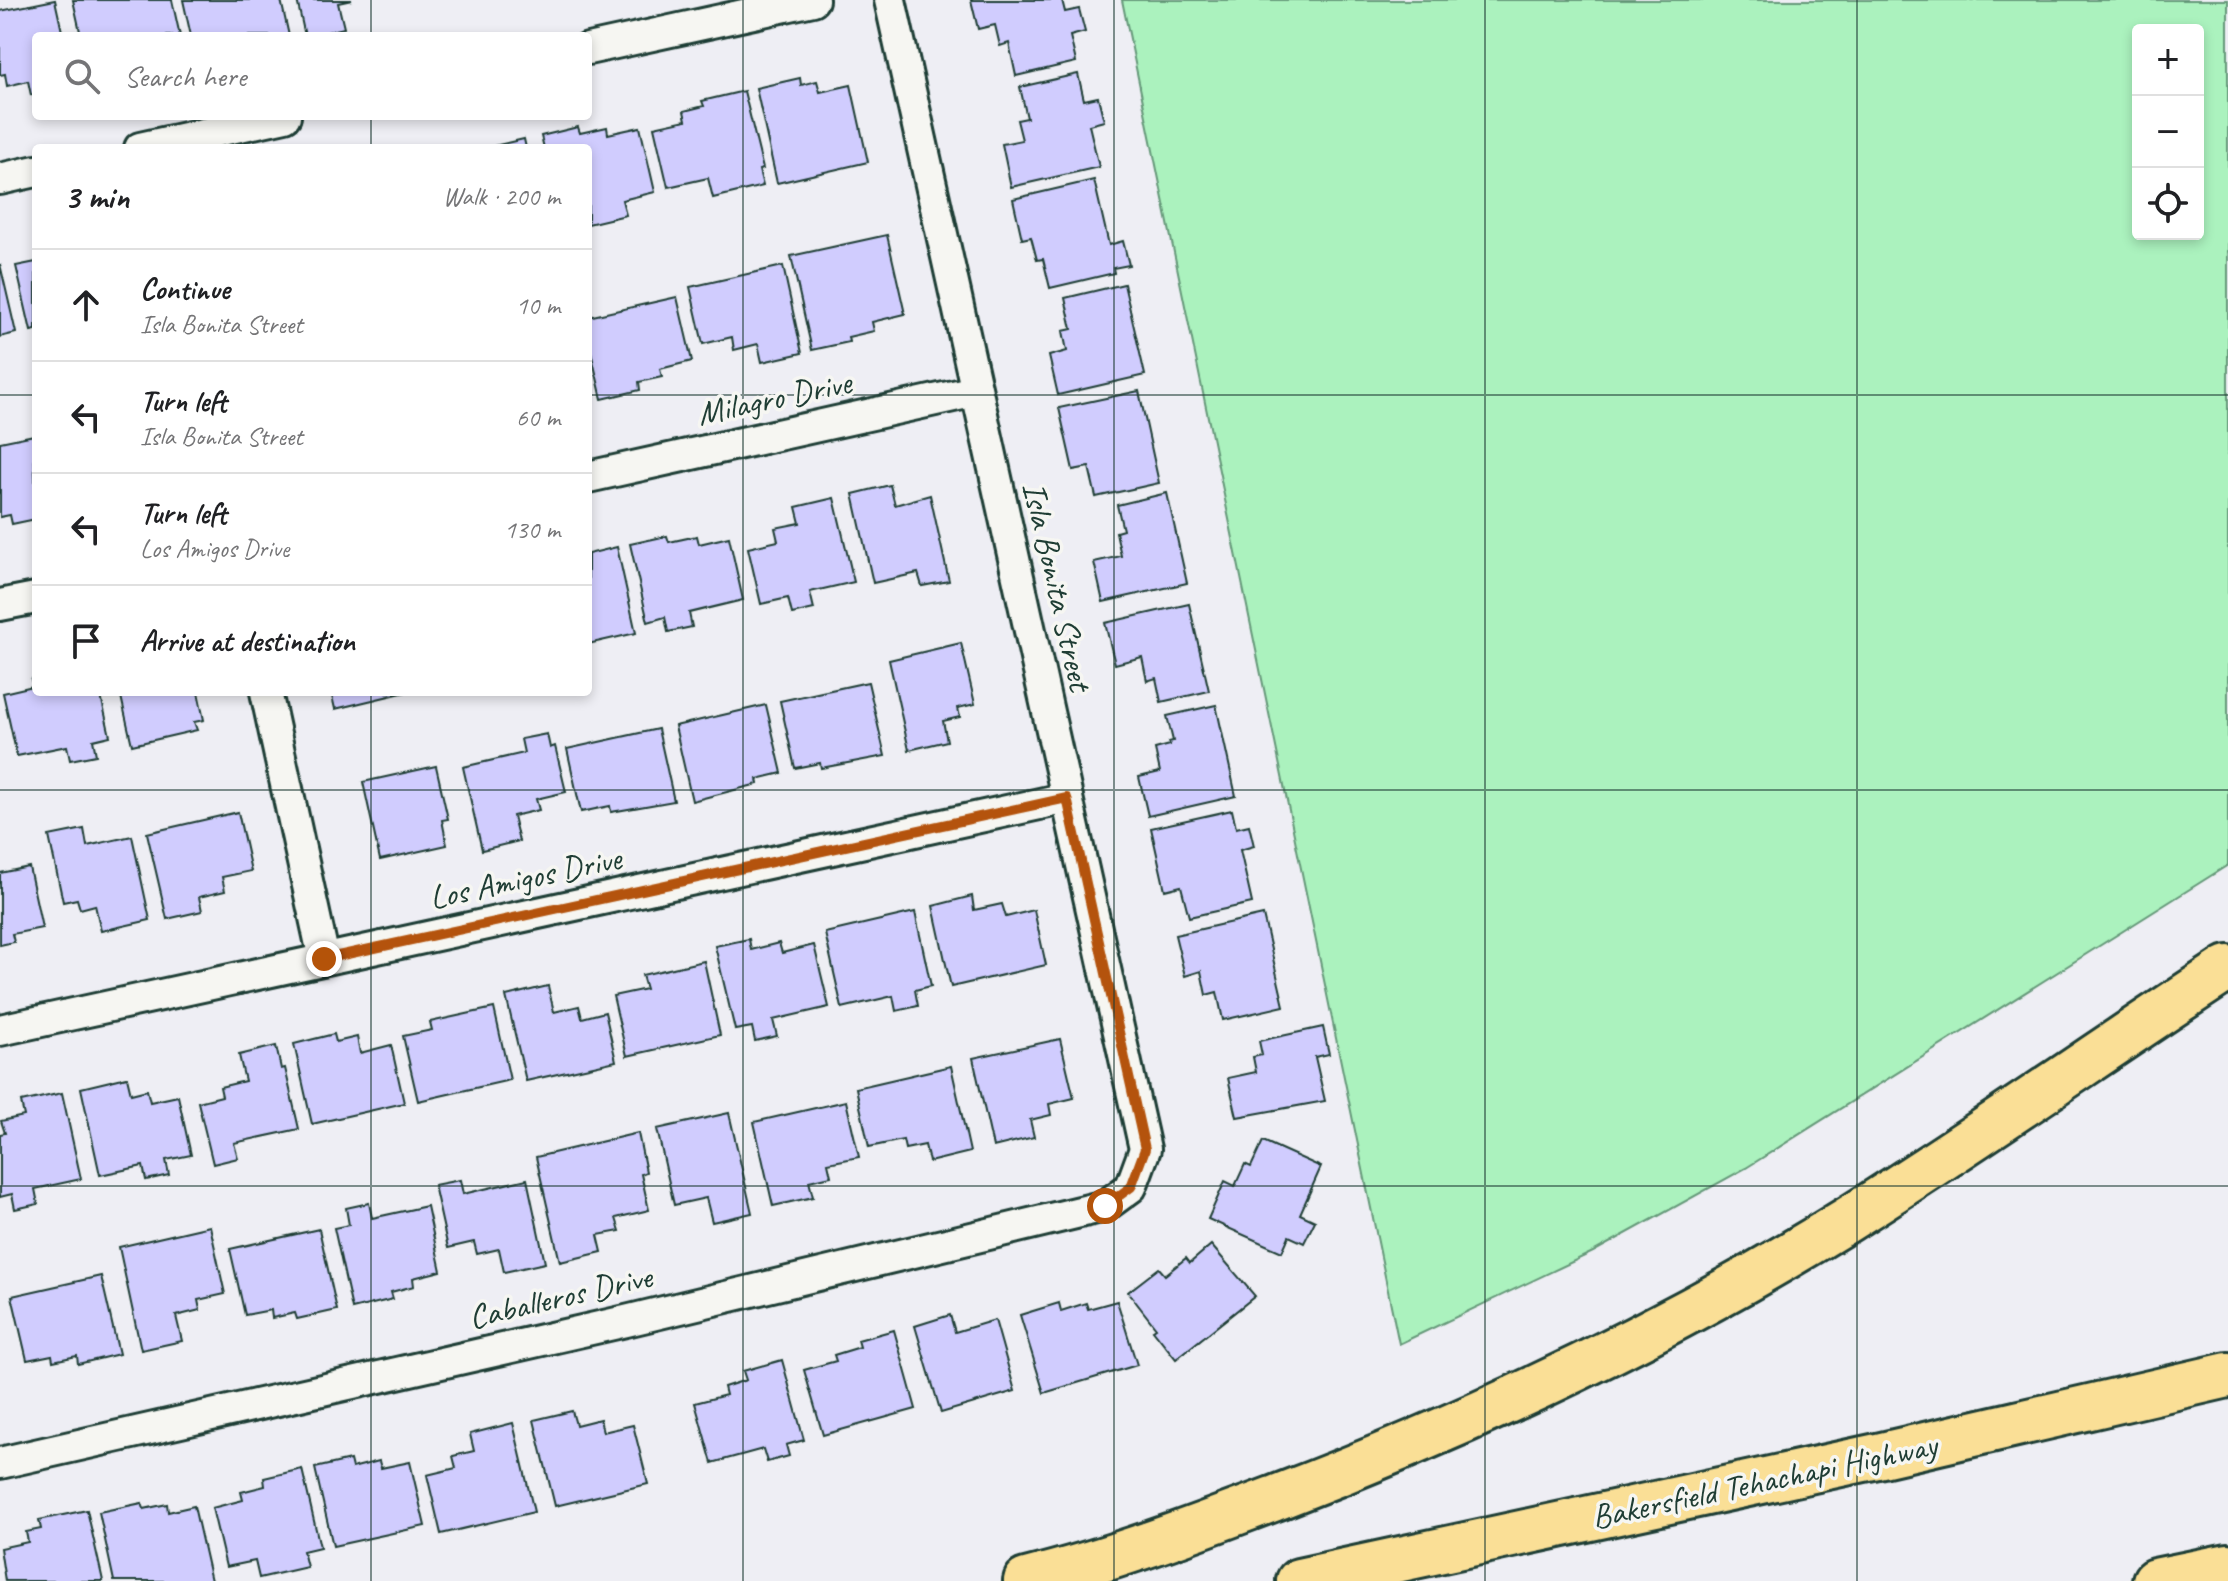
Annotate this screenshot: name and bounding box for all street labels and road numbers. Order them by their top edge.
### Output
street label: Milagro Drive [693,360,857,435]
street label: Isla Bonita Street [1013,478,1103,698]
street label: Los Amigos Drive [425,836,627,919]
street label: Caballeros Drive [464,1254,658,1338]
street label: Bakersfield Tehachapi Highway [1588,1422,1943,1538]

